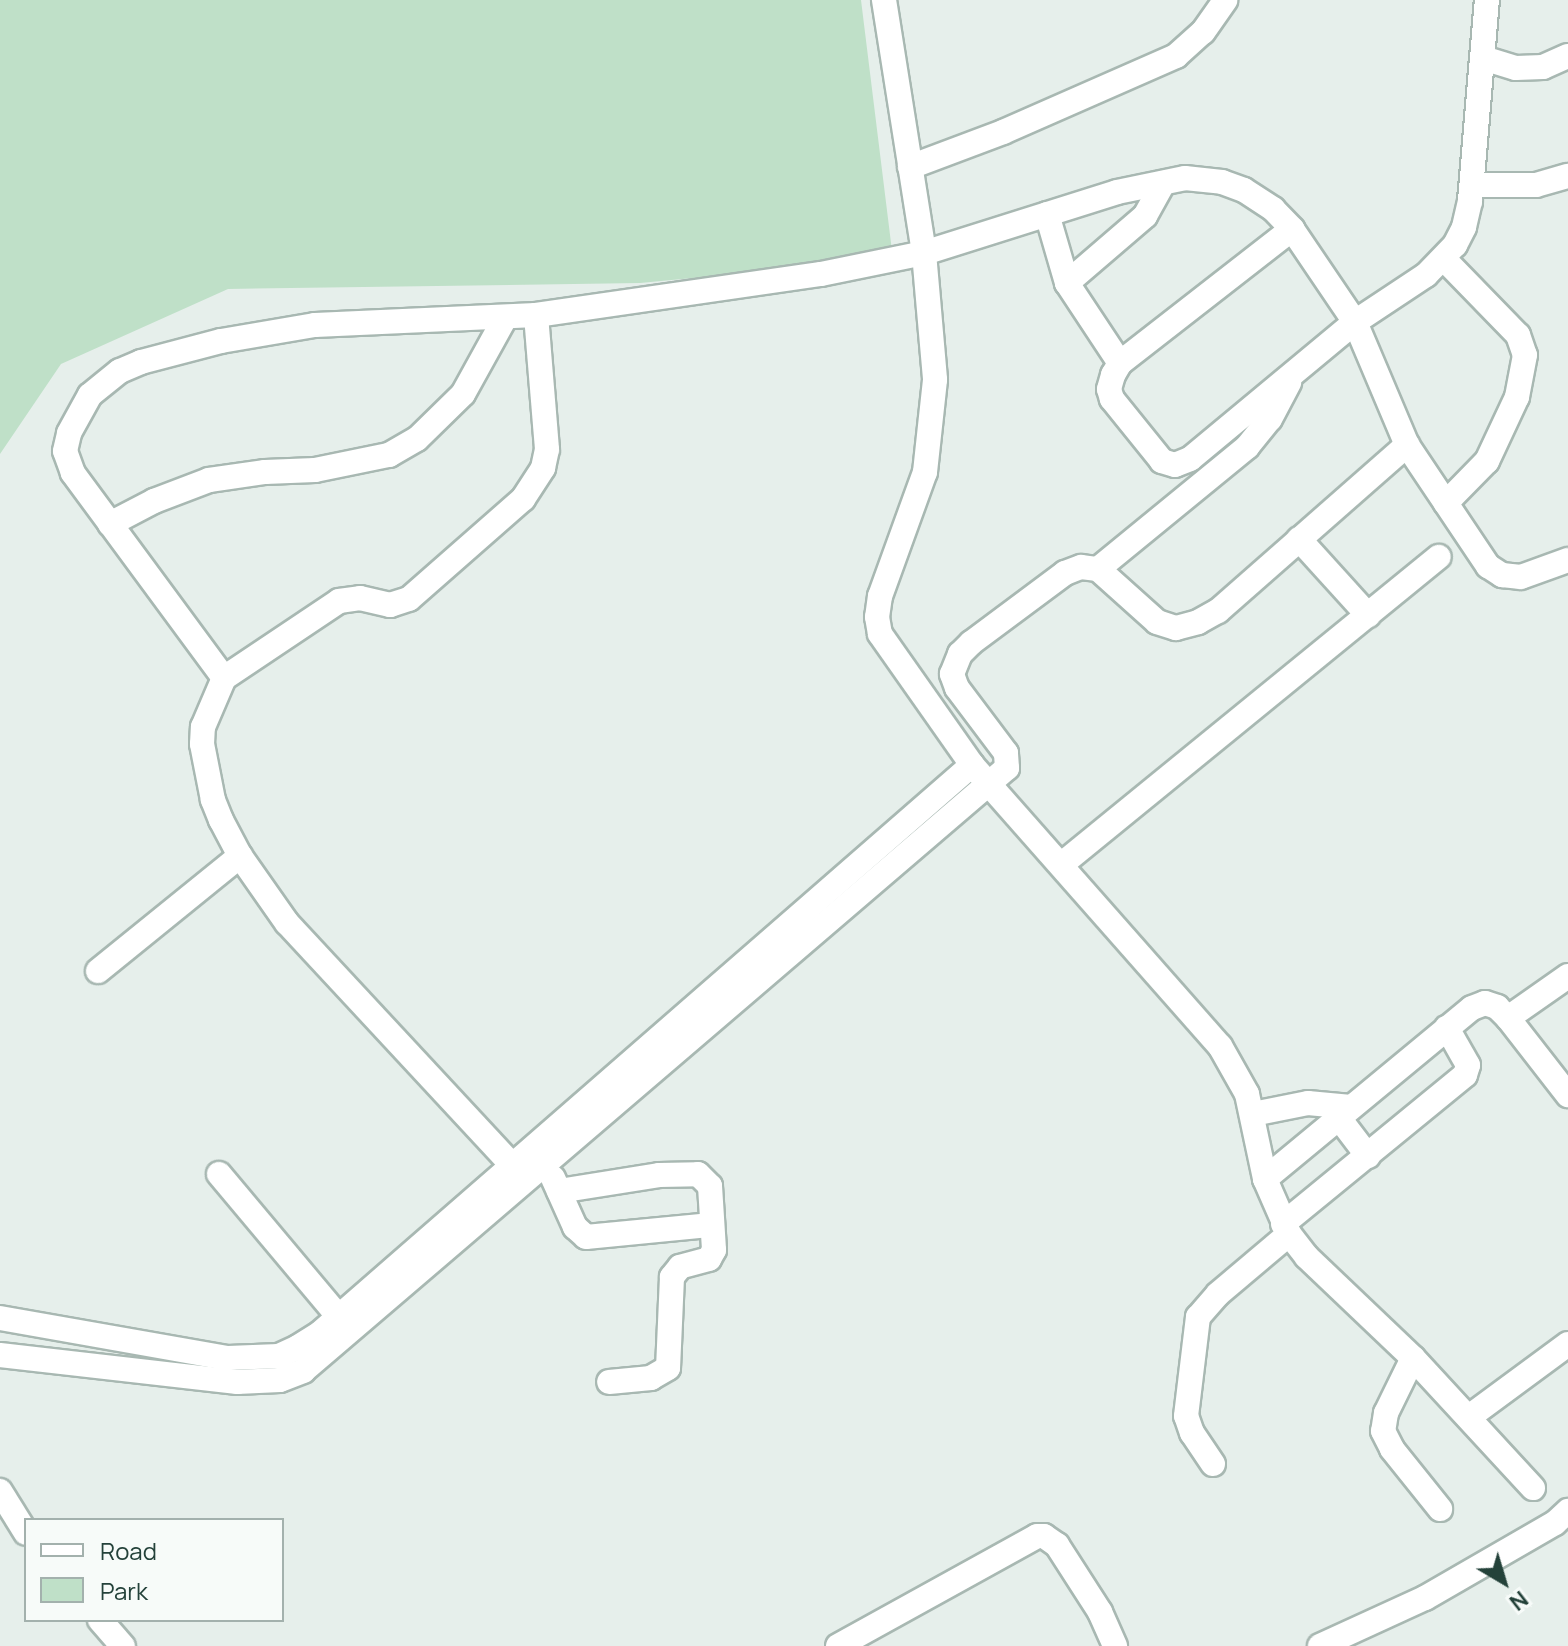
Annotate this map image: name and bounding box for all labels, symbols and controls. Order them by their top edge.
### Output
legend [24,1518,284,1622]
text: Road [100,1534,157,1567]
north arrow [1464,1542,1544,1622]
text: Park [100,1574,148,1607]
text: N [1503,1584,1534,1618]

